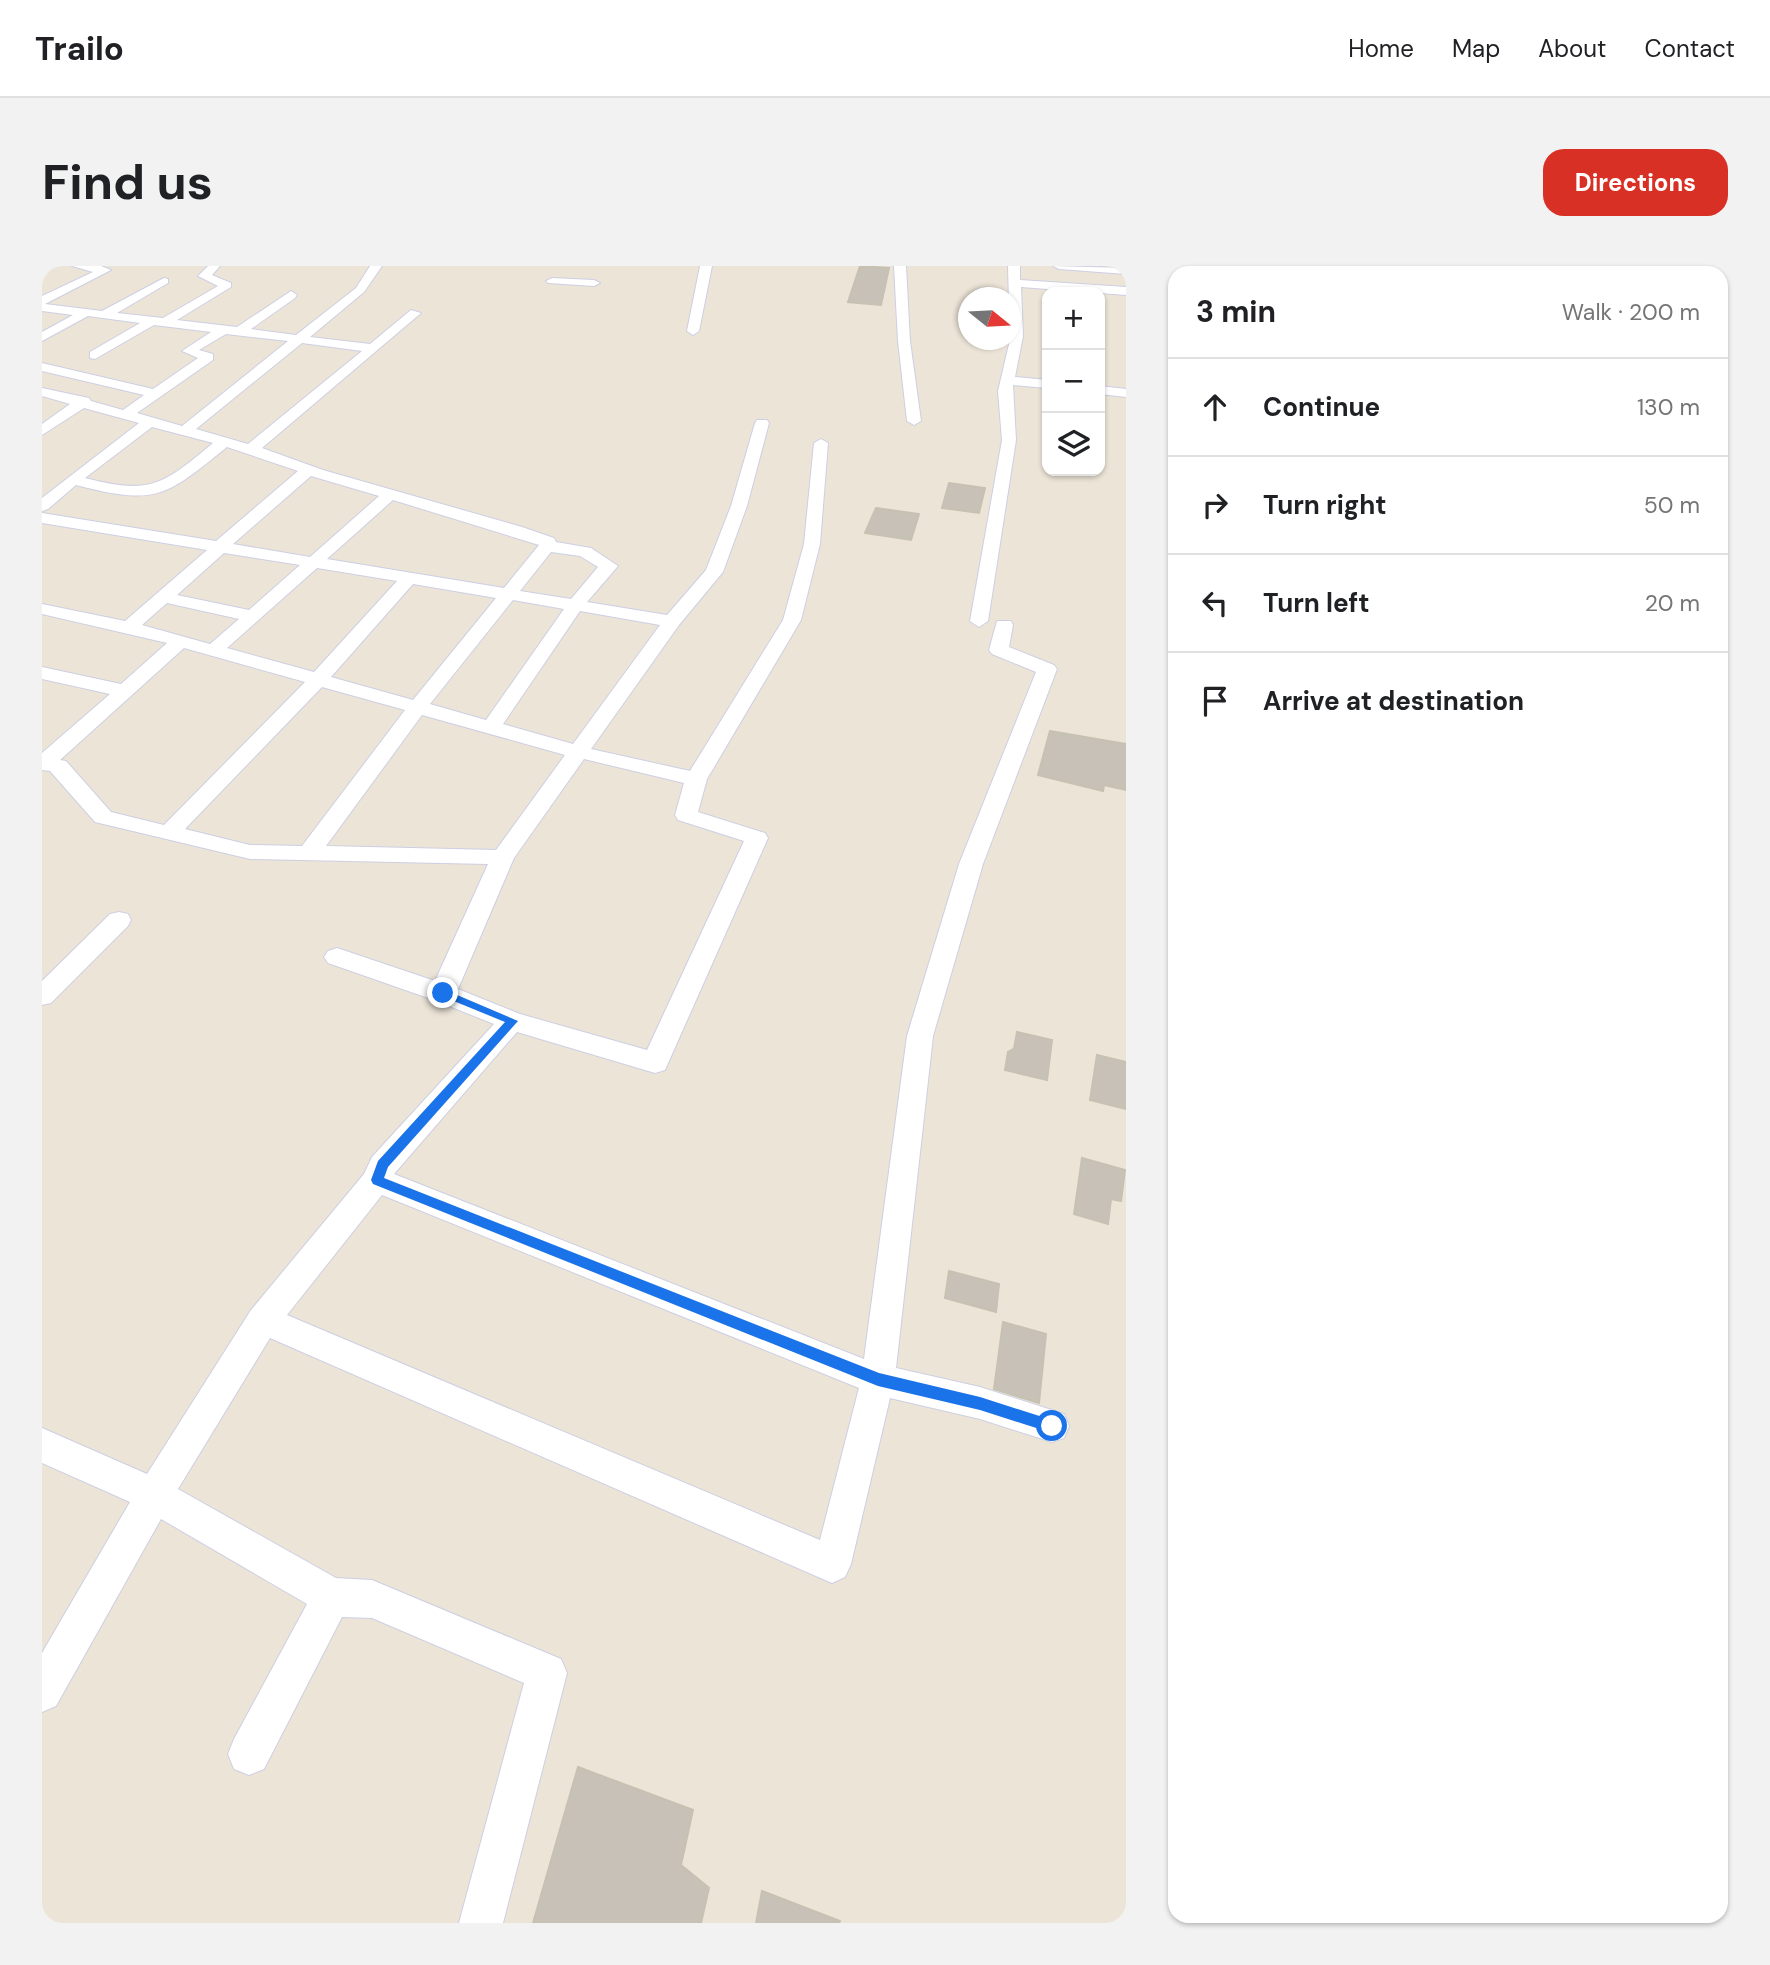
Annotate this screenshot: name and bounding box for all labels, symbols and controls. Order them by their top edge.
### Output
text: Trailo [35,27,124,70]
text: Home [1348,33,1414,64]
text: Map [1452,33,1500,64]
text: About [1538,33,1607,64]
text: Contact [1645,33,1735,64]
button: Directions [1543,149,1728,216]
text: Find us [42,150,213,214]
north arrow [958,287,1021,350]
map controls [1042,287,1105,476]
button: + [1042,287,1105,350]
text: 3 min [1196,292,1276,331]
text: Walk · 200 m [1562,297,1700,327]
button: − [1042,350,1105,413]
icon: ahead [1196,388,1234,426]
text: Continue [1263,390,1380,424]
text: 130 m [1637,392,1700,422]
button: layers [1042,413,1105,476]
icon: right [1196,486,1234,524]
text: Turn right [1263,488,1387,522]
text: 50 m [1644,490,1700,520]
icon: left [1196,584,1234,622]
text: Turn left [1263,586,1370,620]
text: 20 m [1645,588,1700,618]
icon: arrive [1196,682,1234,720]
text: Arrive at destination [1263,684,1524,718]
route end [427,977,458,1008]
route start [1036,1410,1067,1441]

